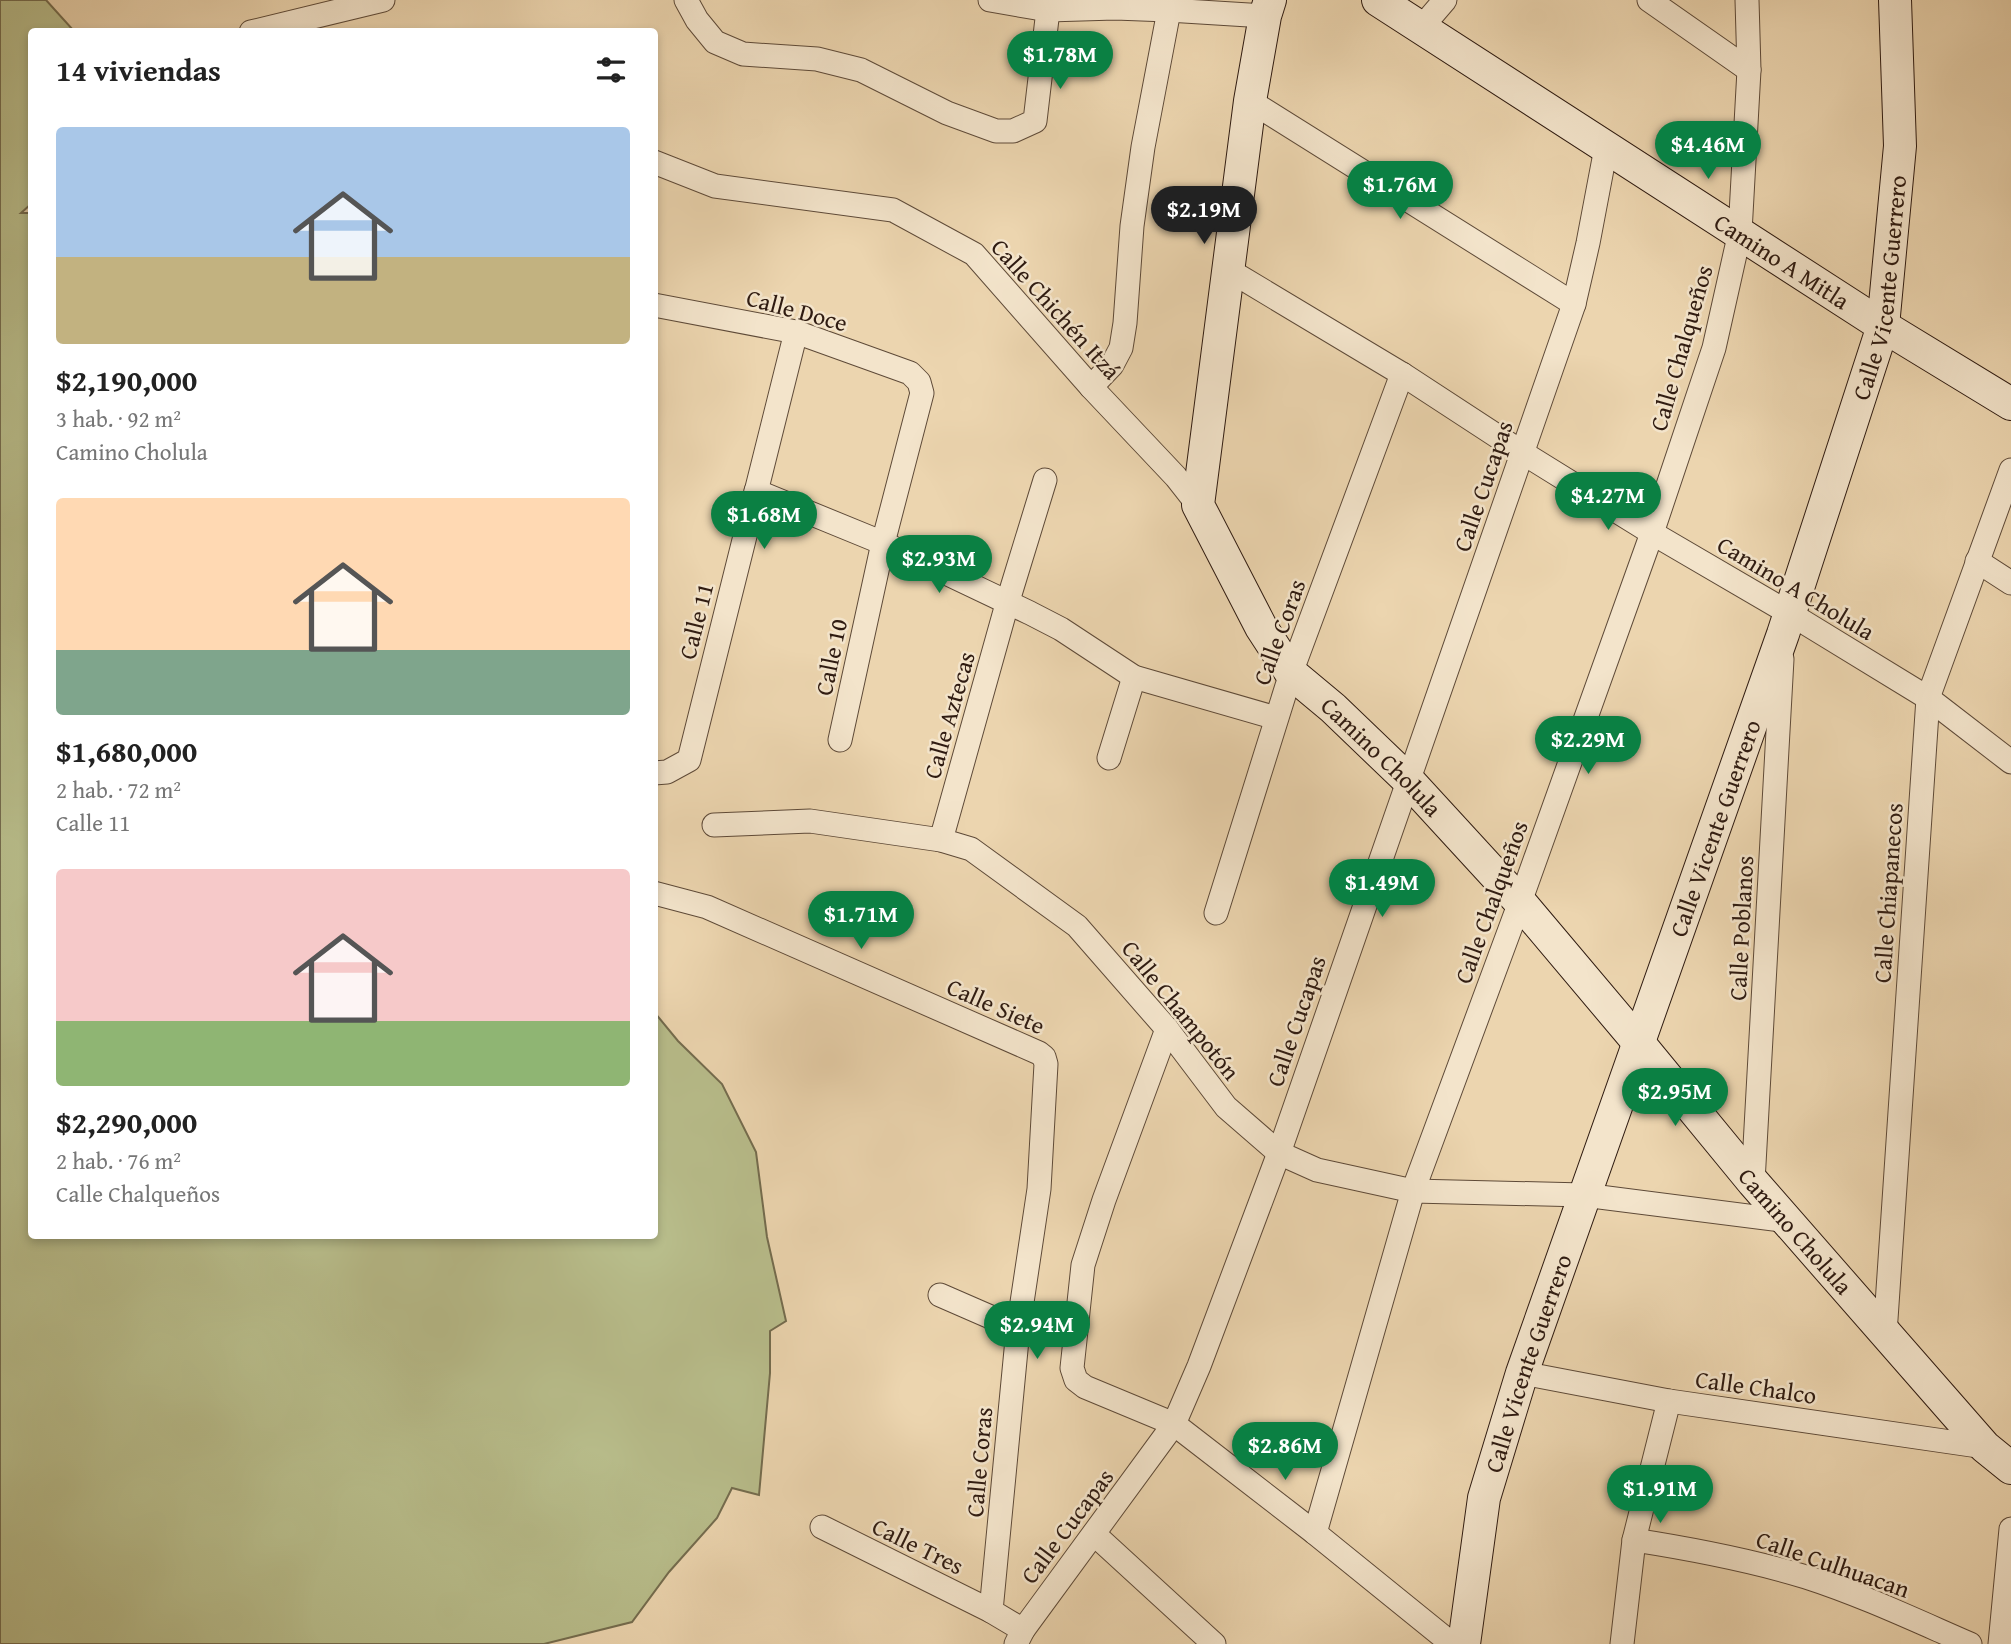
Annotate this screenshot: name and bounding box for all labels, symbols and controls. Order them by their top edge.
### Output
pin: $1.78M [1003,32,1117,91]
text: $1.78M [1023,37,1097,70]
text: 14 viviendas [56,48,221,92]
icon: filters [592,51,630,89]
pin: $4.46M [1651,122,1765,181]
text: $4.46M [1671,127,1745,160]
pin: $1.76M [1343,162,1457,221]
text: $1.76M [1363,167,1437,200]
icon: home [280,173,406,299]
street label: Calle Vicente Guerrero [1843,173,1915,404]
pin: $2.19M [1147,187,1261,246]
text: $2.19M [1167,192,1241,225]
street label: Camino A Mitla [1708,204,1857,318]
street label: Calle Chichén Itzá [983,231,1129,388]
street label: Calle Chalqueños [1641,261,1721,435]
street label: Calle Doce [743,280,851,340]
text: $2,190,000 [56,358,197,402]
text: 3 hab. · 92 m² [56,402,181,435]
street label: Calle Cucapas [1444,416,1522,556]
text: Camino Cholula [56,435,208,468]
pin: $4.27M [1551,472,1665,532]
text: $4.27M [1571,478,1645,511]
pin: $1.68M [707,491,821,551]
text: $1.68M [727,497,801,530]
street label: Camino A Cholula [1711,527,1882,649]
pin: $2.93M [882,536,996,595]
text: $2.93M [902,541,976,574]
icon: home [280,544,406,670]
street label: Calle Coras [1244,574,1314,690]
street label: Calle 11 [670,579,722,663]
street label: Calle 10 [806,615,856,699]
street label: Calle Aztecas [914,647,984,783]
street label: Camino Cholula [1314,688,1451,825]
street label: Calle Vicente Guerrero [1660,715,1769,941]
pin: $2.29M [1531,716,1645,776]
text: $2.29M [1551,722,1625,755]
text: $1,680,000 [56,729,197,773]
text: 2 hab. · 72 m² [56,773,181,806]
street label: Calle Chiapanecos [1864,802,1912,984]
text: Calle 11 [56,806,130,839]
street label: Calle Chalqueños [1445,816,1537,988]
street label: Calle Poblanos [1720,855,1762,1001]
pin: $1.49M [1325,860,1439,919]
text: $1.49M [1345,865,1419,898]
pin: $1.71M [804,892,918,951]
text: $1.71M [824,897,898,930]
icon: home [280,915,406,1041]
street label: Calle Champotón [1114,932,1249,1088]
street label: Calle Cucapas [1257,951,1335,1091]
street label: Calle Siete [941,969,1051,1043]
pin: $2.95M [1618,1068,1732,1128]
text: $2.95M [1638,1074,1712,1107]
text: $2,290,000 [56,1100,197,1144]
text: 2 hab. · 76 m² [56,1144,181,1177]
street label: Camino Cholula [1730,1160,1861,1302]
text: Calle Chalqueños [56,1177,220,1210]
street label: Calle Vicente Guerrero [1475,1249,1580,1477]
pin: $2.94M [980,1302,1094,1361]
text: $2.94M [1000,1307,1074,1340]
street label: Calle Chalco [1693,1361,1819,1413]
street label: Calle Coras [957,1406,1001,1518]
pin: $2.86M [1228,1422,1342,1482]
text: $2.86M [1248,1428,1322,1461]
street label: Calle Cucapas [1012,1461,1122,1591]
pin: $1.91M [1603,1466,1717,1525]
text: $1.91M [1623,1471,1697,1504]
street label: Calle Tres [866,1509,970,1583]
street label: Calle Culhuacan [1751,1521,1915,1607]

